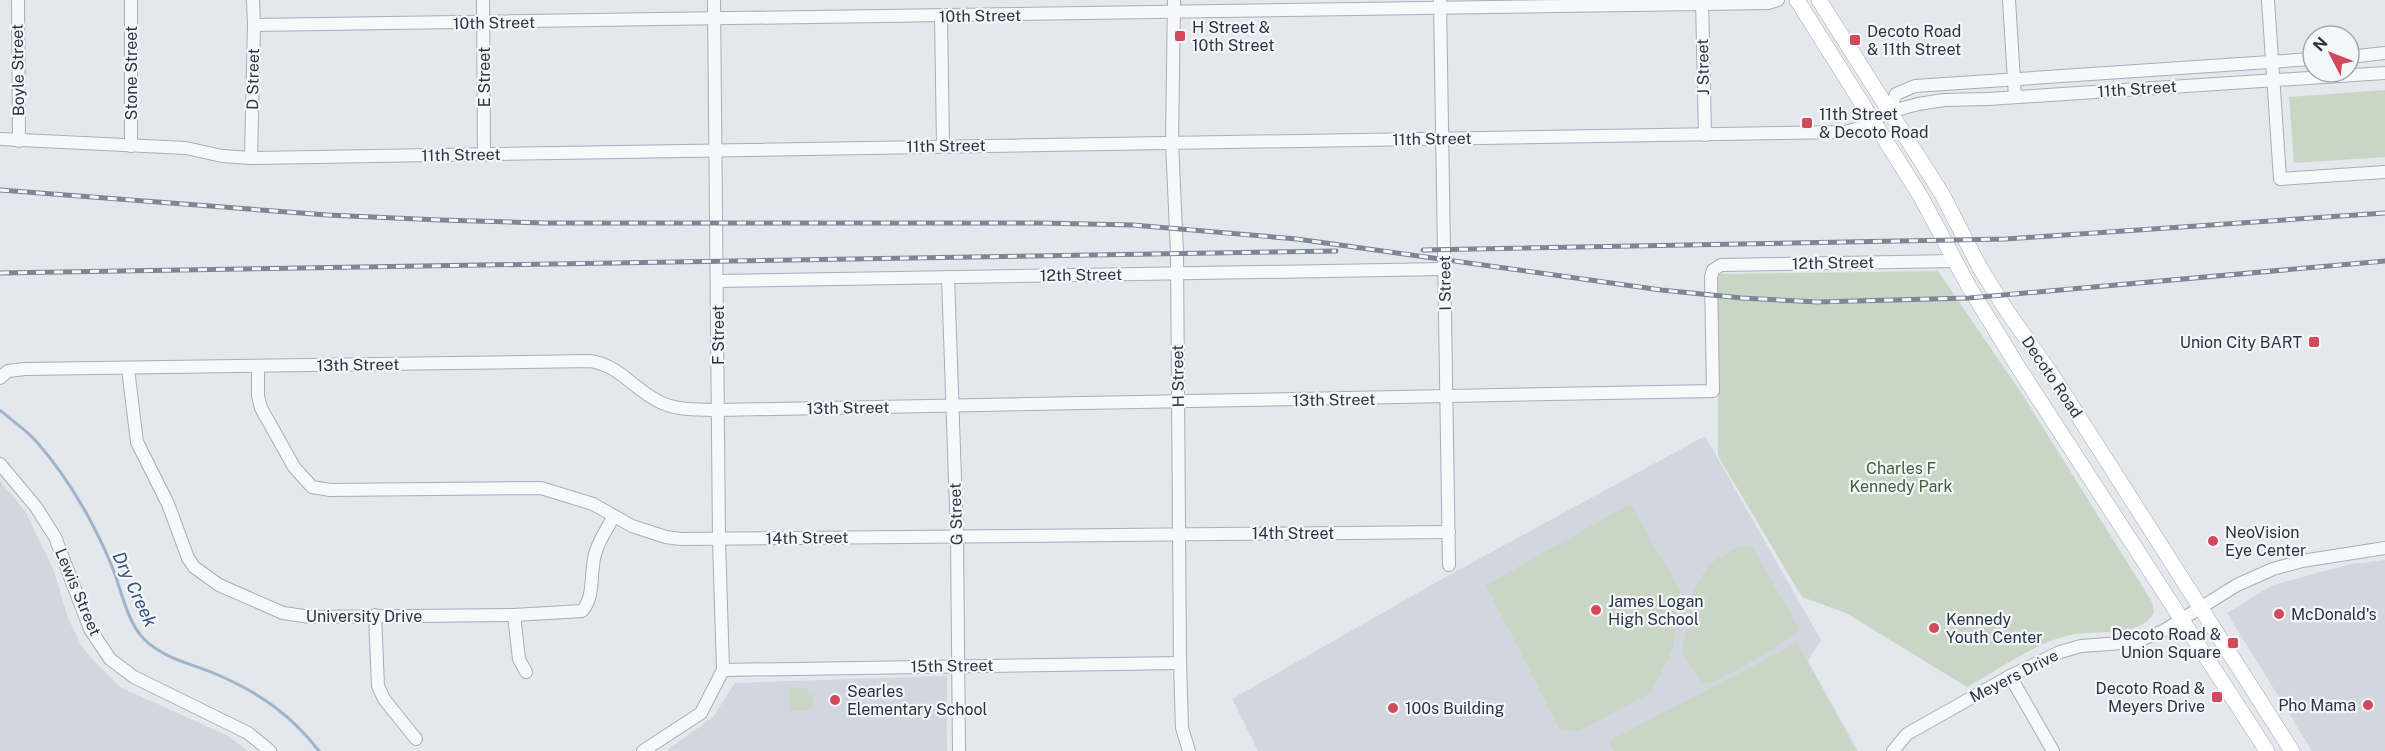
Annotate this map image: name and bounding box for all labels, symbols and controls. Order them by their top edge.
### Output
street label: 10th Street [939,6,1021,26]
street label: 10th Street [453,13,535,33]
place label: H Street & 10th Street [1192,18,1274,55]
place label: Decoto Road & 11th Street [1867,22,1961,59]
street label: Boyle Street [8,24,28,116]
north arrow [2301,24,2361,84]
street label: Stone Street [122,26,141,120]
marker: H Street & 10th Street [1173,29,1187,43]
marker: Decoto Road & 11th Street [1848,33,1862,47]
text: N [2309,33,2331,55]
street label: J Street [1693,38,1713,96]
street label: E Street [475,47,494,107]
street label: D Street [243,48,263,110]
street label: 11th Street [2097,77,2177,101]
place label: 11th Street & Decoto Road [1819,105,1928,142]
marker: 11th Street & Decoto Road [1800,116,1814,130]
street label: 11th Street [1392,129,1472,149]
street label: 11th Street [906,136,986,156]
street label: 11th Street [421,145,501,165]
street label: 12th Street [1792,253,1874,273]
street label: I Street [1435,255,1455,311]
street label: 12th Street [1040,265,1122,285]
street label: F Street [709,305,728,365]
street label: Decoto Road [2018,333,2086,421]
place label: Union City BART [2180,333,2303,352]
marker: Union City BART [2307,335,2321,349]
street label: H Street [1168,344,1188,408]
street label: 13th Street [317,355,399,375]
street label: 13th Street [1293,390,1375,410]
street label: 13th Street [807,398,889,418]
park label: Charles F Kennedy Park [1849,459,1953,496]
street label: G Street [945,483,967,545]
place label: NeoVision Eye Center [2225,523,2306,560]
street label: 14th Street [1252,524,1334,543]
street label: 14th Street [766,528,848,548]
marker: NeoVision Eye Center [2206,534,2220,548]
street label: Lewis Street [51,545,105,639]
water label: Dry Creek [108,548,162,630]
place label: James Logan High School [1608,592,1704,629]
marker: James Logan High School [1589,603,1603,617]
place label: McDonald's [2291,605,2377,624]
street label: University Drive [306,607,422,626]
marker: McDonald's [2272,607,2286,621]
place label: Kennedy Youth Center [1946,610,2043,647]
marker: Kennedy Youth Center [1927,621,1941,635]
place label: Decoto Road & Union Square [2112,625,2221,662]
marker: Decoto Road & Union Square [2226,636,2240,650]
street label: Meyers Drive [1967,646,2061,706]
street label: 15th Street [910,656,994,676]
place label: Decoto Road & Meyers Drive [2096,679,2205,716]
place label: Searles Elementary School [847,682,988,719]
marker: Decoto Road & Meyers Drive [2210,690,2224,704]
marker: Searles Elementary School [828,693,842,707]
place label: Pho Mama [2278,696,2356,715]
marker: Pho Mama [2361,698,2375,712]
place label: 100s Building [1405,699,1504,718]
marker: 100s Building [1386,701,1400,715]

